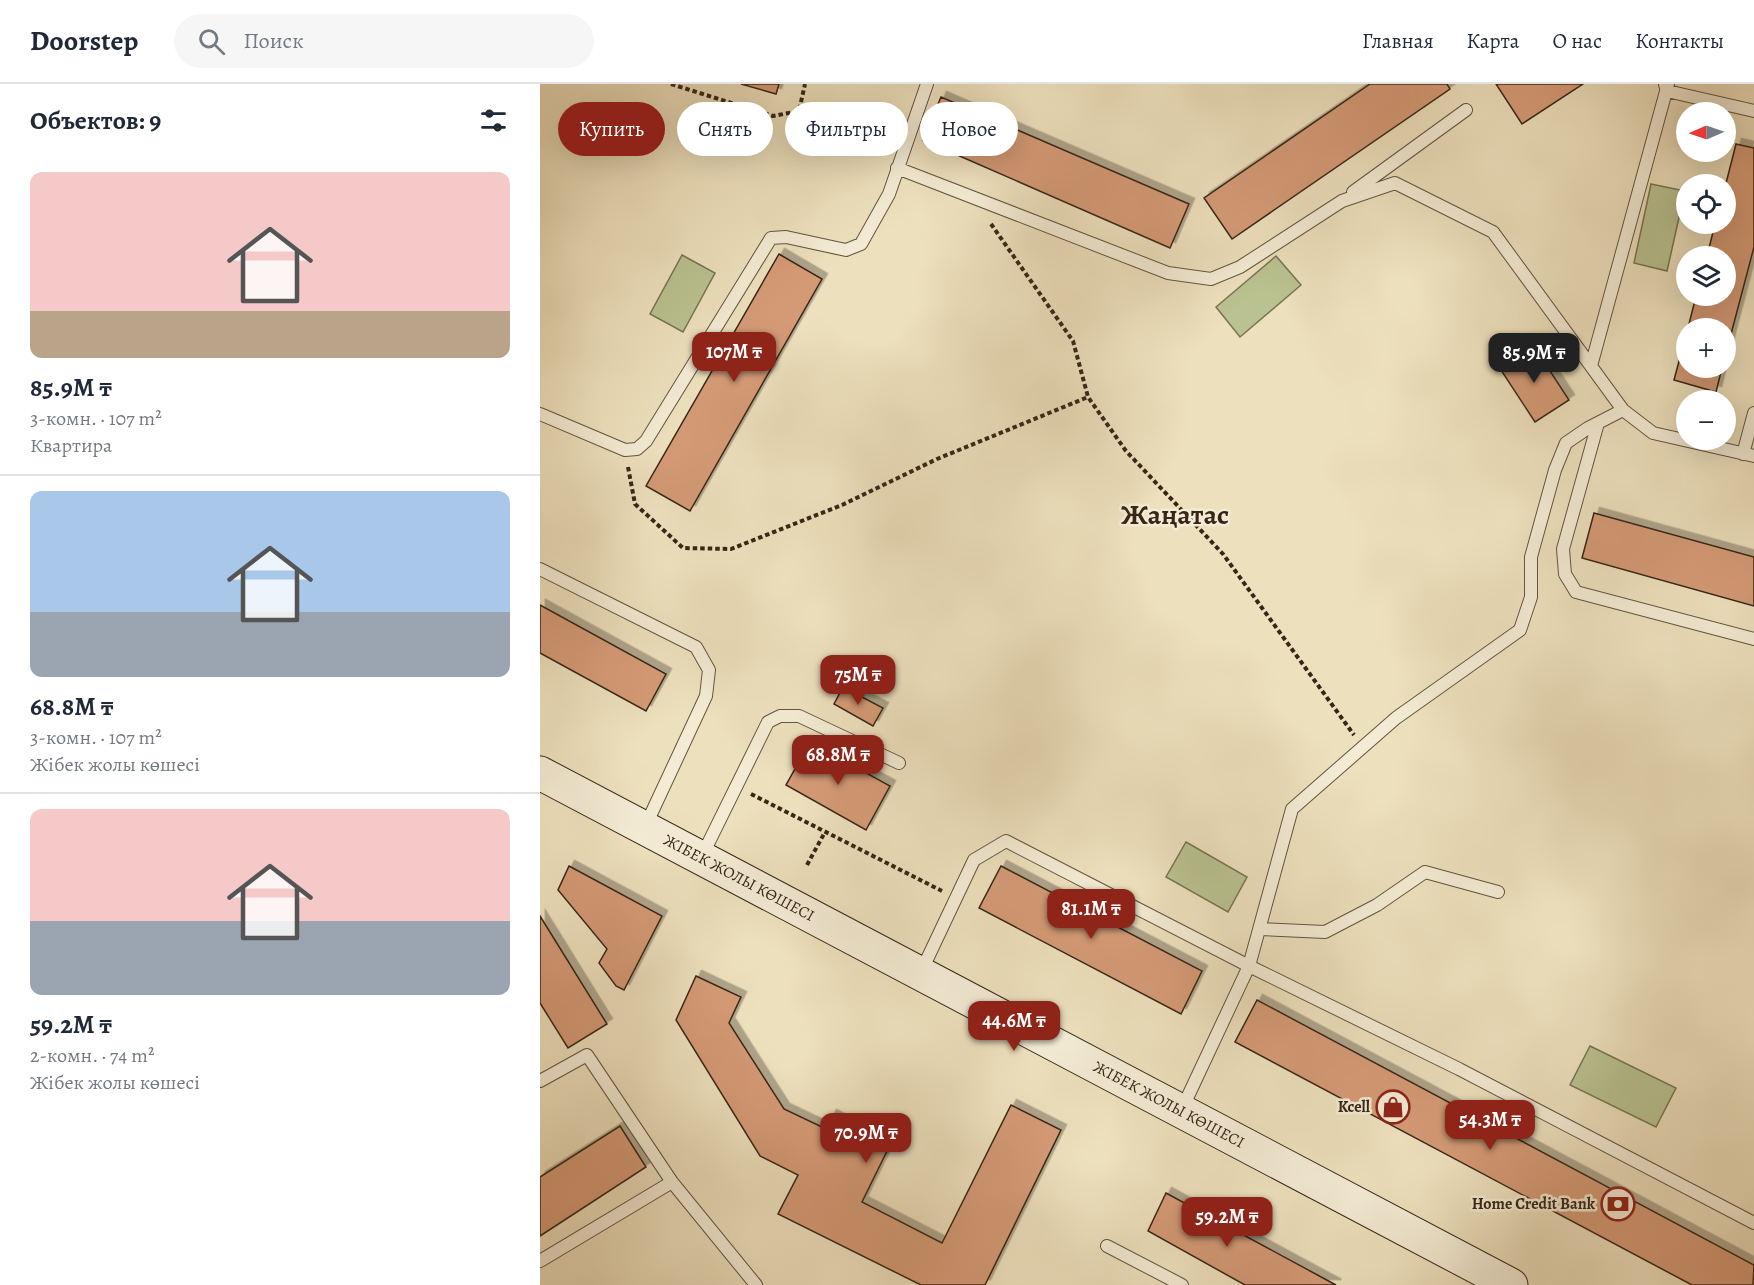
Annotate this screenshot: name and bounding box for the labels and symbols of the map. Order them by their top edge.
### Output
north arrow [1676,102,1736,162]
pin: 107M ₸ [685,332,783,383]
pin: 85.9M ₸ [1479,333,1589,384]
district label: Жаңатас [1121,496,1229,534]
pin: 75M ₸ [816,655,900,706]
pin: 68.8M ₸ [783,735,893,786]
street label: ЖІБЕК ЖОЛЫ КӨШЕСІ [660,829,818,927]
pin: 81.1M ₸ [1036,889,1146,940]
pin: 44.6M ₸ [959,1001,1069,1052]
street label: ЖІБЕК ЖОЛЫ КӨШЕСІ [1090,1056,1248,1153]
shop icon: Kcell [1375,1089,1411,1125]
place label: Kcell [1338,1096,1371,1118]
pin: 54.3M ₸ [1435,1100,1545,1151]
pin: 70.9M ₸ [811,1113,921,1164]
bank icon: Home Credit Bank [1600,1186,1636,1222]
place label: Home Credit Bank [1472,1193,1596,1215]
pin: 59.2M ₸ [1172,1197,1282,1248]

